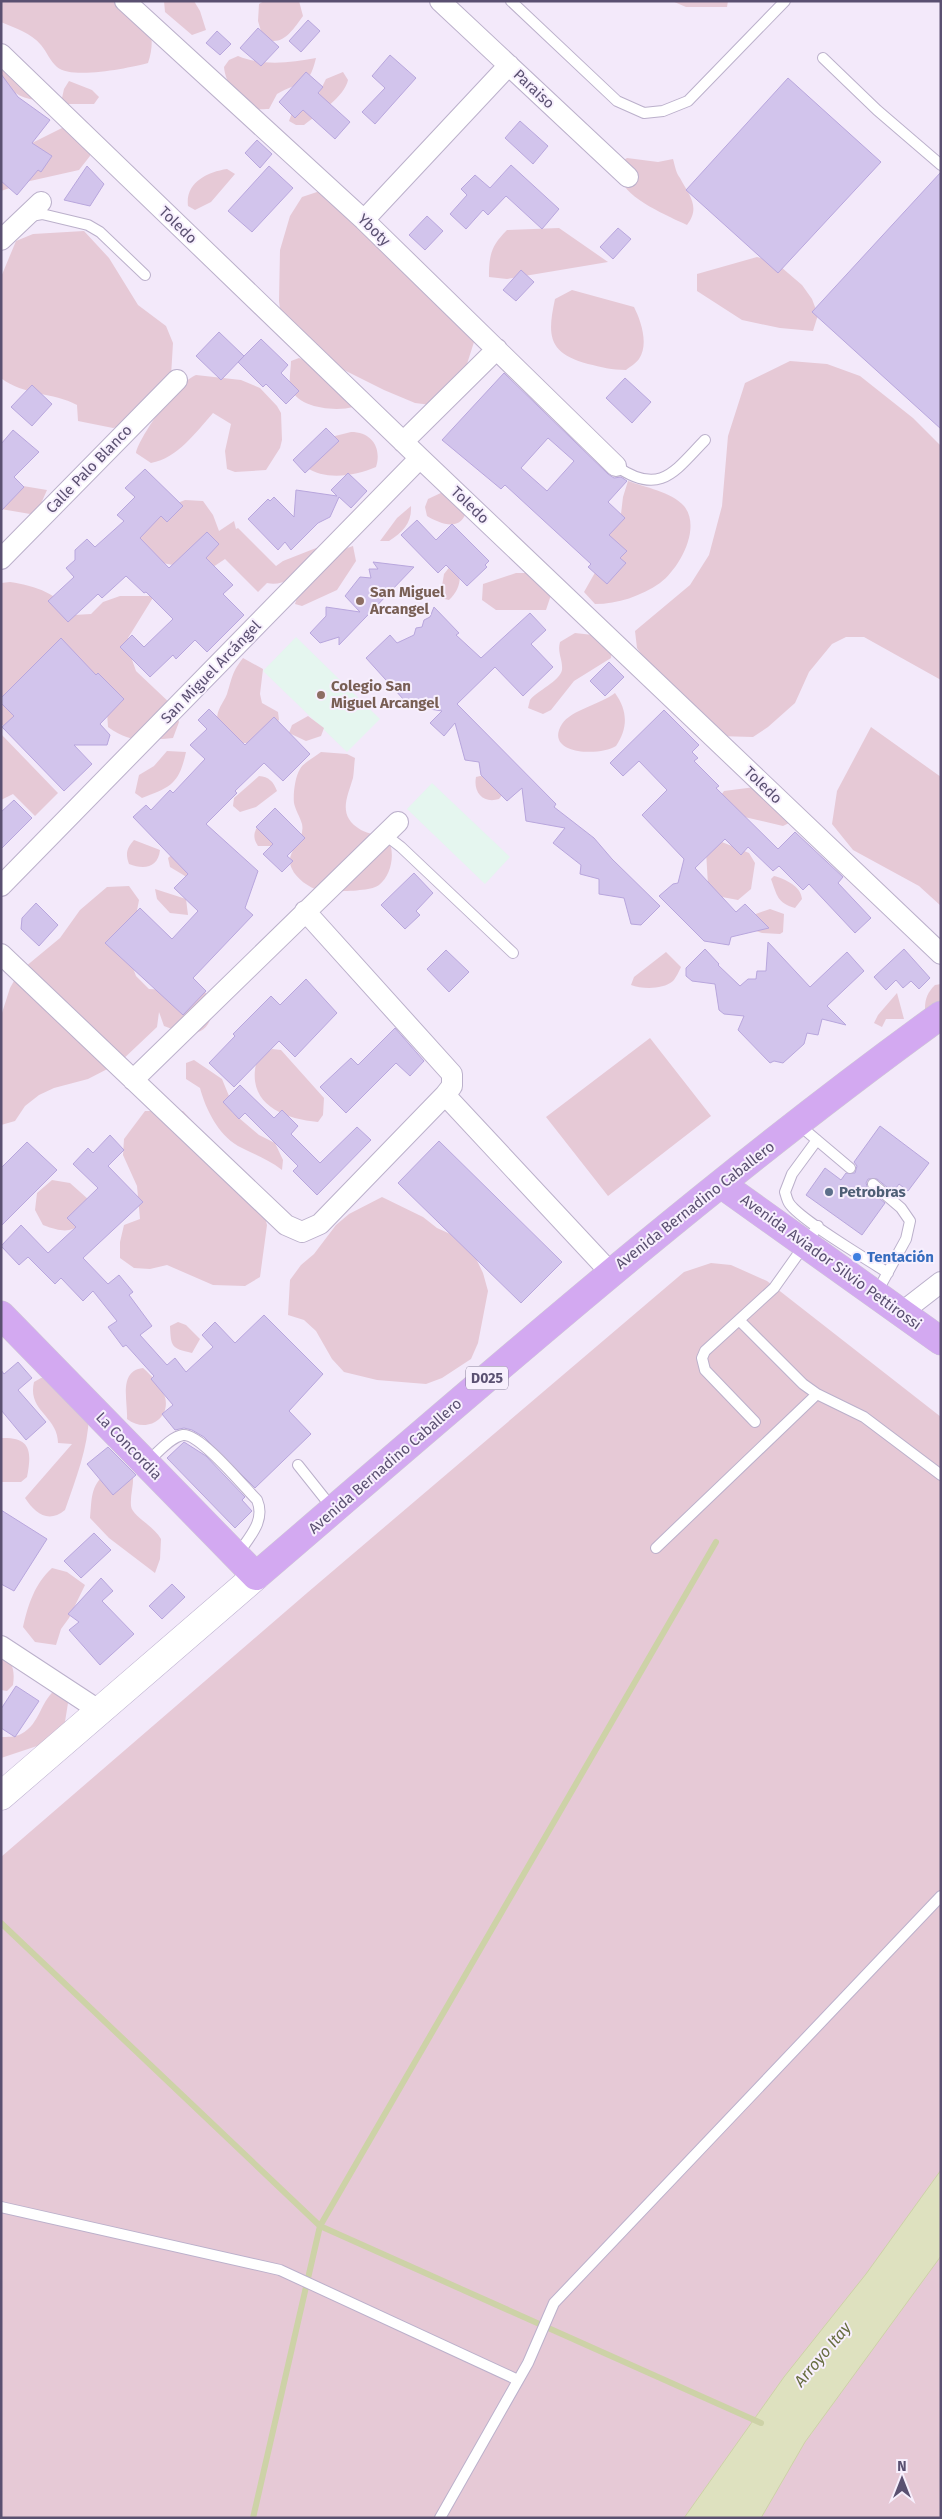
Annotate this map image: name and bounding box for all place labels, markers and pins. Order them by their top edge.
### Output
place label: San Miguel Arcangel [369,583,445,618]
marker: San Miguel Arcangel [354,595,366,607]
place label: Colegio San Miguel Arcangel [331,677,440,712]
marker: Colegio San Miguel Arcangel [315,689,327,701]
place label: Petrobras [839,1183,906,1201]
marker: Petrobras [823,1186,835,1198]
place label: Tentación [867,1248,934,1266]
marker: Tentación [851,1251,863,1263]

